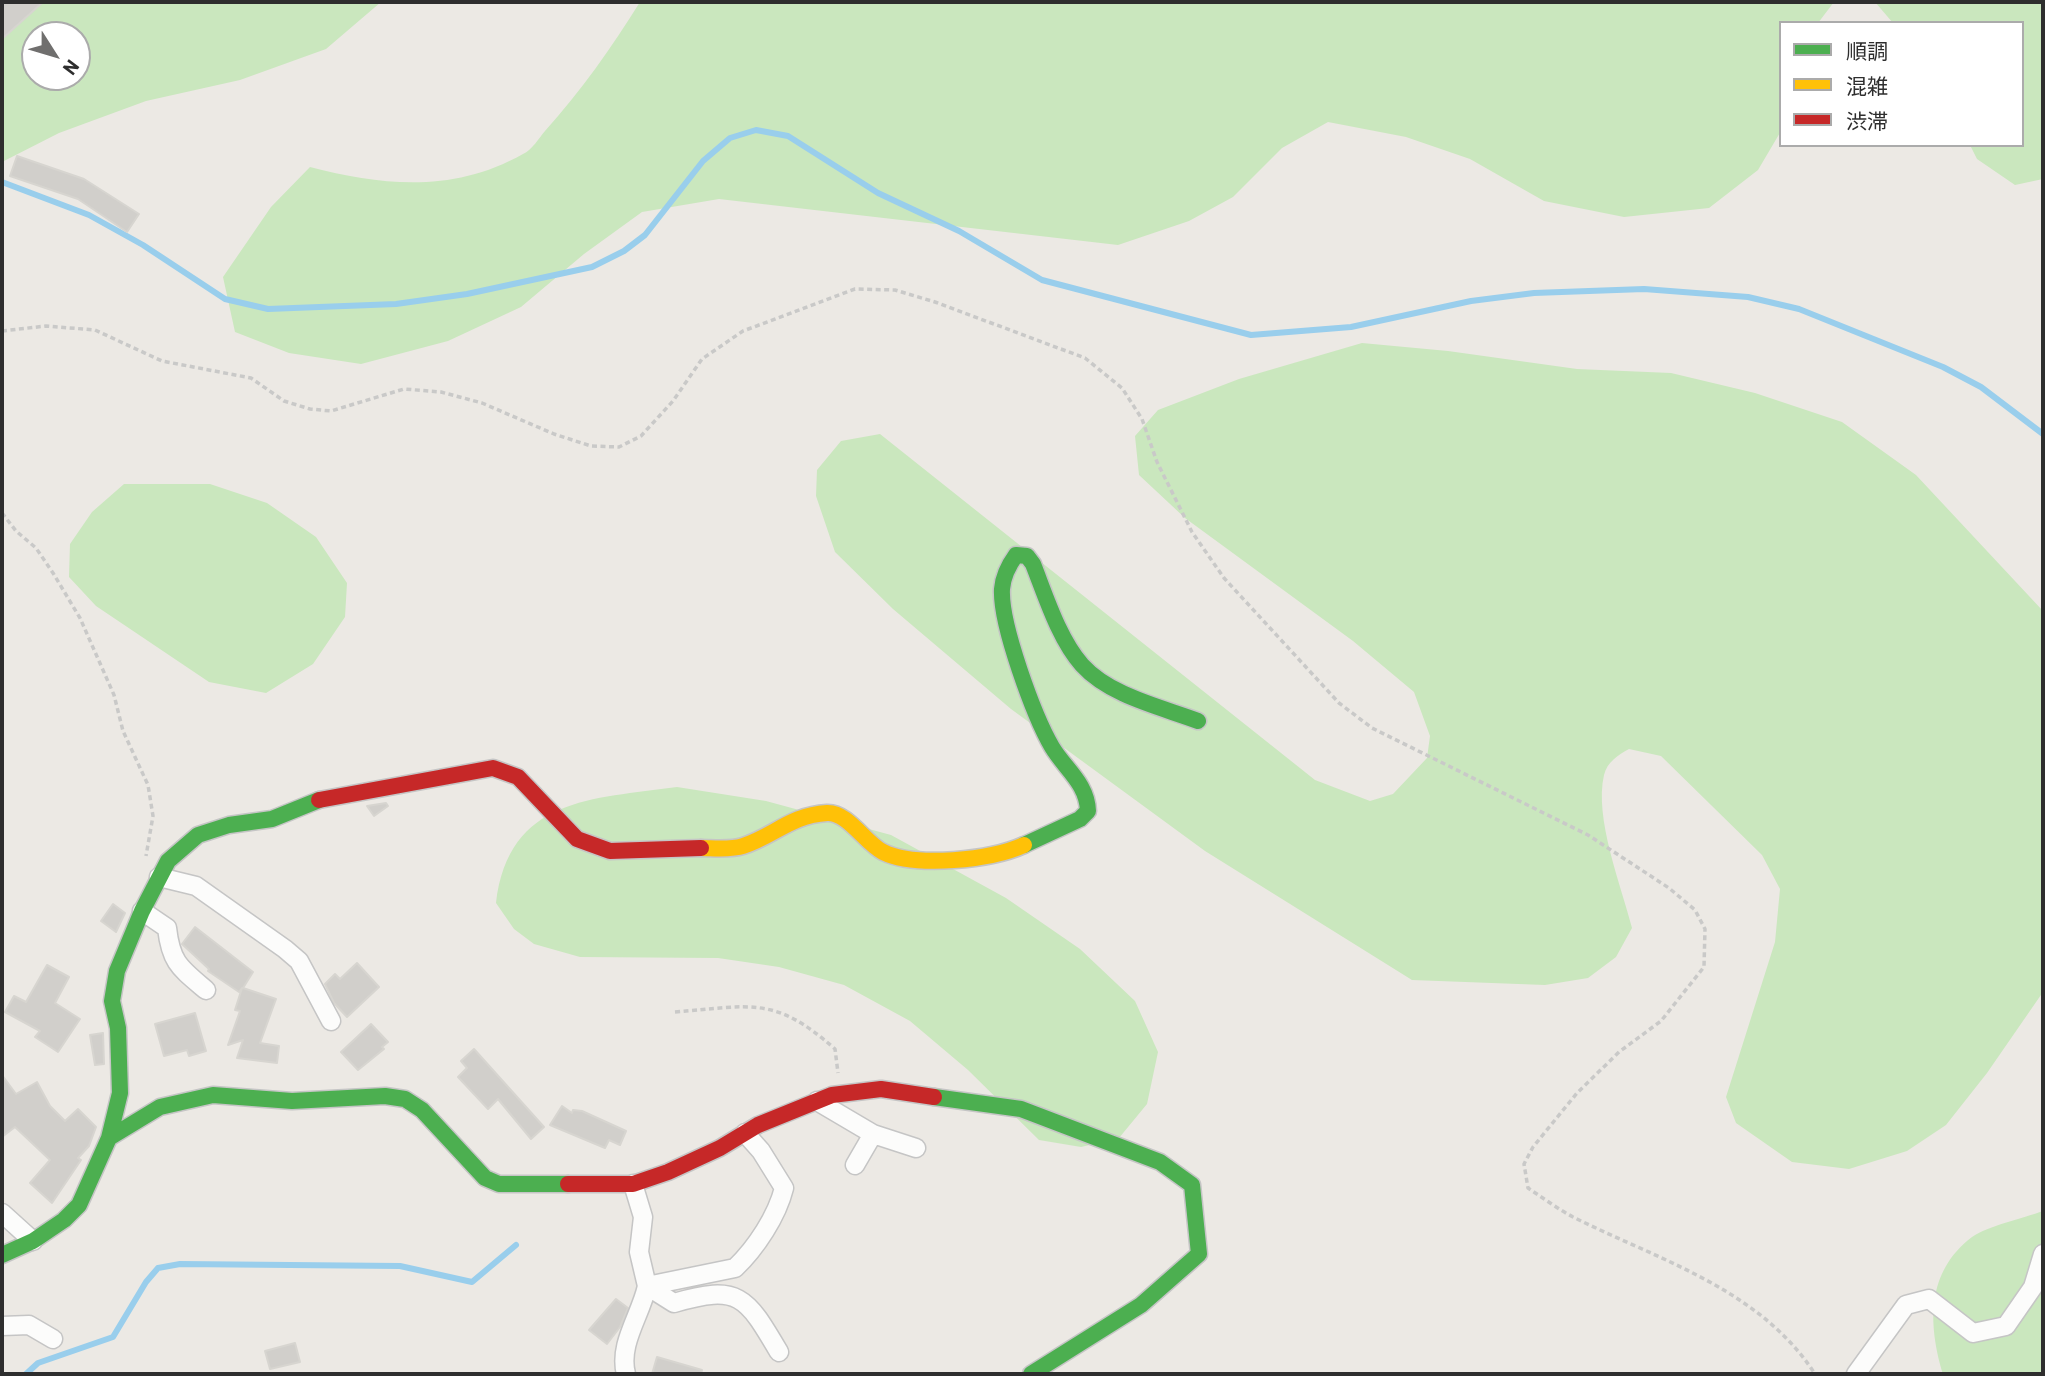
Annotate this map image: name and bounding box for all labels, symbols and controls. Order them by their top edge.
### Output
north arrow [21,21,91,91]
legend [1779,21,2024,147]
text: 順調 [1846,38,1888,63]
text: N [59,56,85,80]
text: 混雑 [1846,73,1888,98]
text: 渋滞 [1846,108,1888,133]

